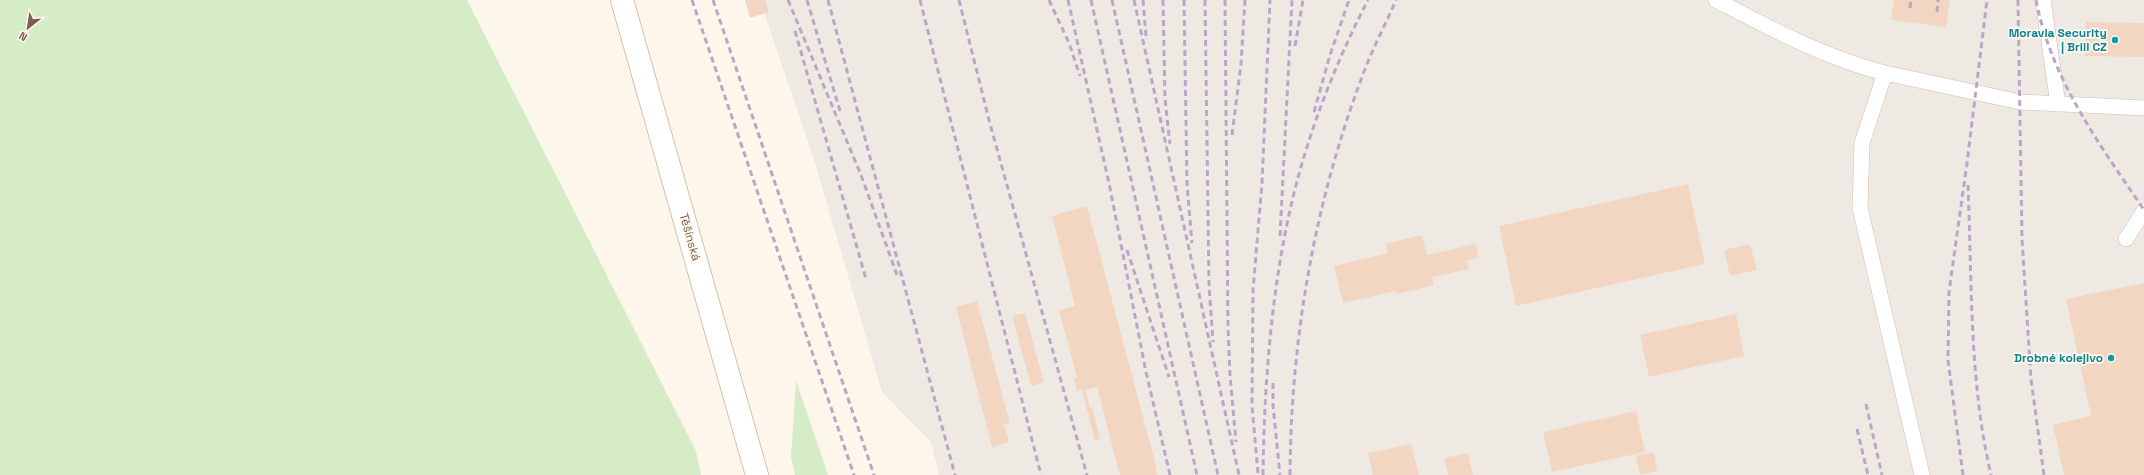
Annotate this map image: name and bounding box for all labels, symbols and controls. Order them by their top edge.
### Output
north arrow [8,8,48,48]
place label: Moravia Security | Brill CZ [2009,25,2107,55]
text: N [16,29,30,45]
marker: Moravia Security | Brill CZ [2110,35,2120,45]
street label: Těšínská [676,211,704,263]
place label: Drobné kolejivo [2014,350,2103,366]
marker: Drobné kolejivo [2106,353,2116,363]

